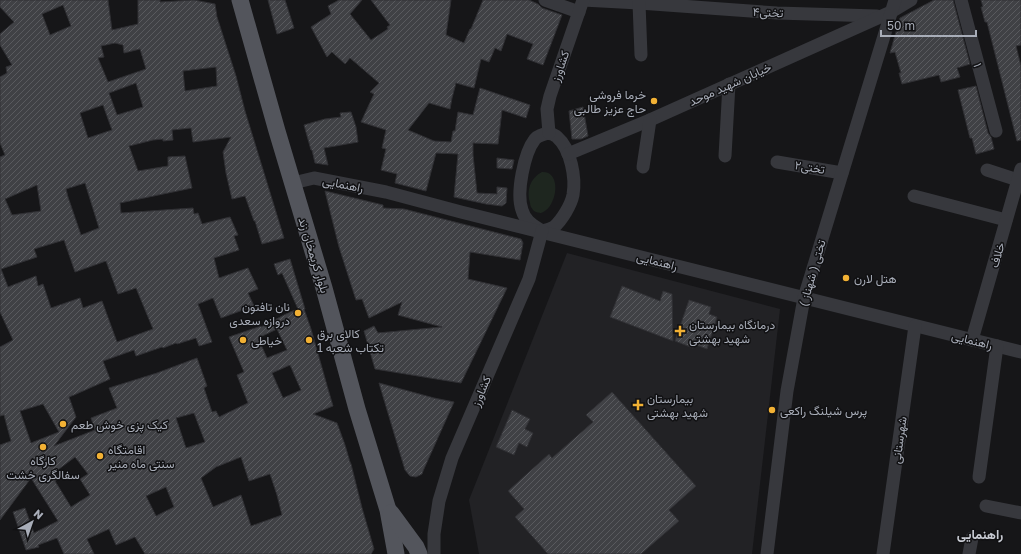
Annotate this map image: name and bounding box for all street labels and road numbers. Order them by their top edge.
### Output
street label: تختی۴ [752,4,784,21]
street label: کشاورز [547,48,573,85]
street label: خیابان شهید موحد [686,59,774,110]
street label: ۱ [970,61,986,69]
street label: تختی۲ [794,157,826,178]
street label: راهنمایی [321,173,365,196]
street label: بلوار کریمخان زند [294,215,333,295]
street label: تختی ( شهناز ) [795,238,830,308]
street label: خلاف [986,241,1008,269]
street label: راهنمایی [635,249,679,274]
street label: راهنمایی [950,328,994,353]
street label: کشاورز [467,373,495,410]
street label: شهرستانی [888,415,911,465]

